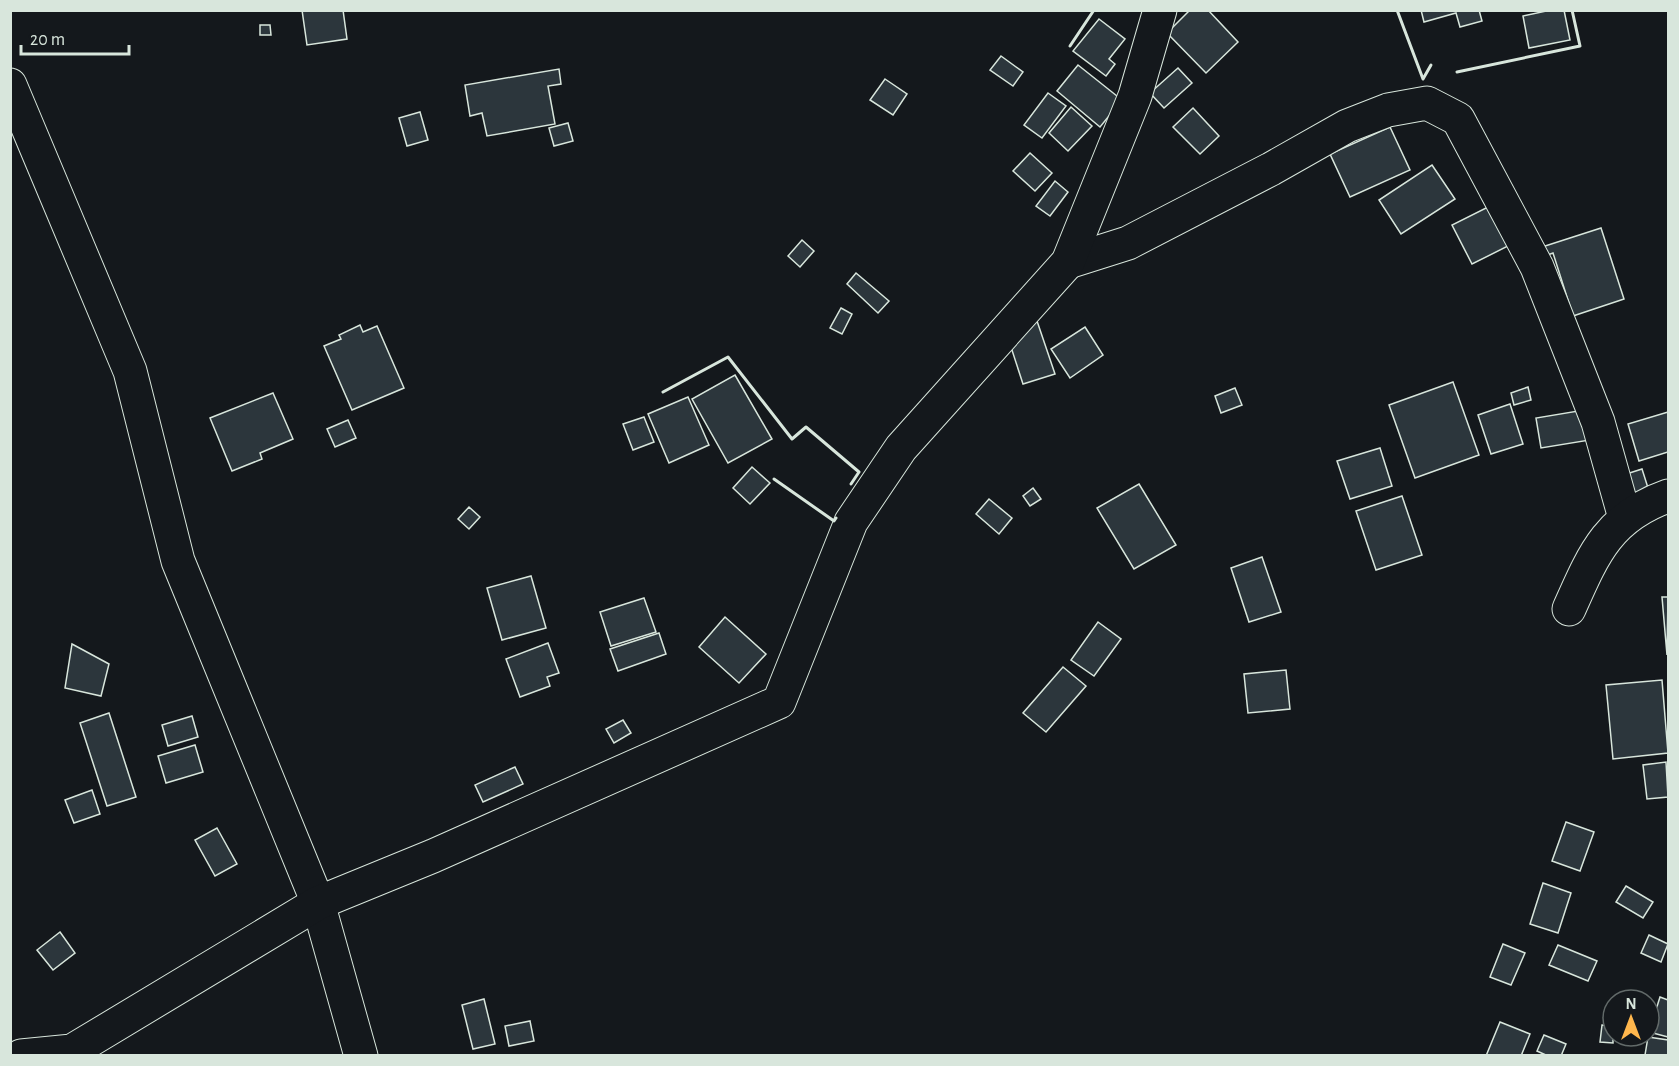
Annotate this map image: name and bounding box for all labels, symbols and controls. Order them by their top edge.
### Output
scale bar [21,18,129,56]
text: 20 m [30,31,65,49]
north arrow [1601,988,1661,1048]
text: N [1625,996,1637,1012]

